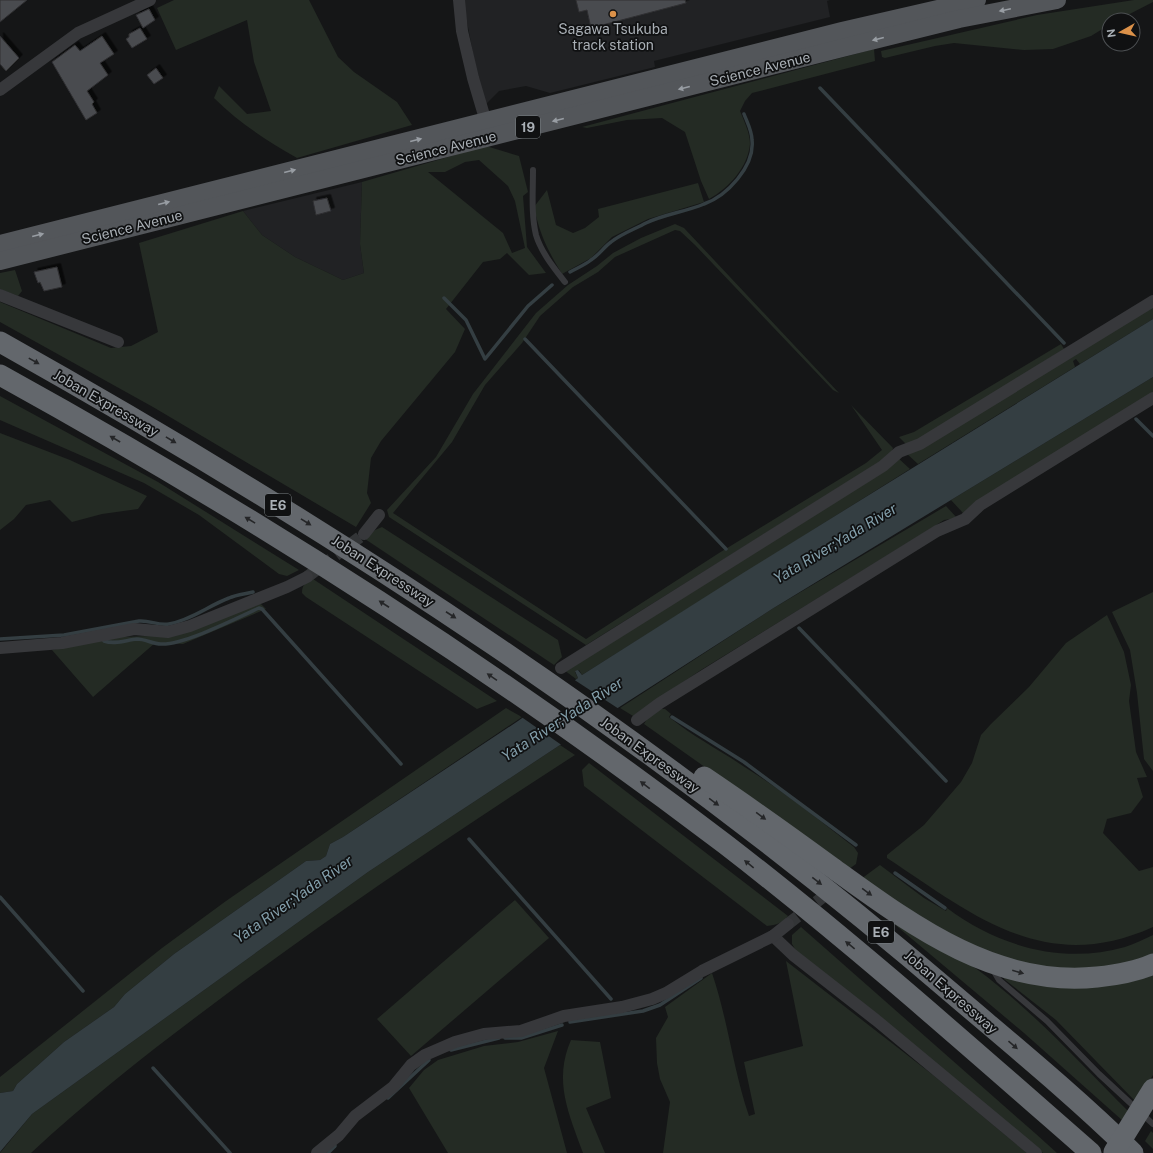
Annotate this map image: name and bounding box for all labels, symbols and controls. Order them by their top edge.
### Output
one-way arrow [998,7,1011,13]
marker: Sagawa Tsukuba track station [608,9,618,19]
north arrow [1101,12,1141,52]
place label: Sagawa Tsukuba track station [558,21,668,53]
text: N [1105,28,1118,38]
one-way arrow [872,37,884,43]
street label: Science Avenue [708,49,812,89]
one-way arrow [678,85,690,91]
road number: 19 [516,116,540,138]
one-way arrow [552,117,564,123]
street label: Science Avenue [394,128,498,168]
one-way arrow [410,137,422,143]
one-way arrow [284,168,296,174]
one-way arrow [158,200,170,206]
street label: Science Avenue [80,207,184,247]
one-way arrow [32,231,44,237]
one-way arrow [28,358,40,365]
street label: Joban Expressway [51,366,162,440]
one-way arrow [109,435,121,442]
one-way arrow [166,436,176,444]
road number: E6 [265,494,291,516]
water label: Yata River;Yada River [770,499,900,587]
one-way arrow [244,516,256,523]
one-way arrow [301,518,311,526]
street label: Joban Expressway [329,532,438,610]
one-way arrow [378,601,390,608]
one-way arrow [446,611,456,619]
one-way arrow [486,673,498,680]
water label: Yata River;Yada River [498,673,626,764]
street label: Joban Expressway [597,714,703,797]
one-way arrow [639,781,650,790]
one-way arrow [709,797,719,805]
one-way arrow [756,812,766,820]
water label: Yata River;Yada River [230,851,356,946]
one-way arrow [743,859,754,868]
one-way arrow [811,877,822,885]
one-way arrow [861,888,872,896]
road number: E6 [868,921,894,943]
one-way arrow [845,940,856,949]
street label: Joban Expressway [901,947,1001,1037]
one-way arrow [1012,969,1024,975]
one-way arrow [1008,1041,1018,1050]

